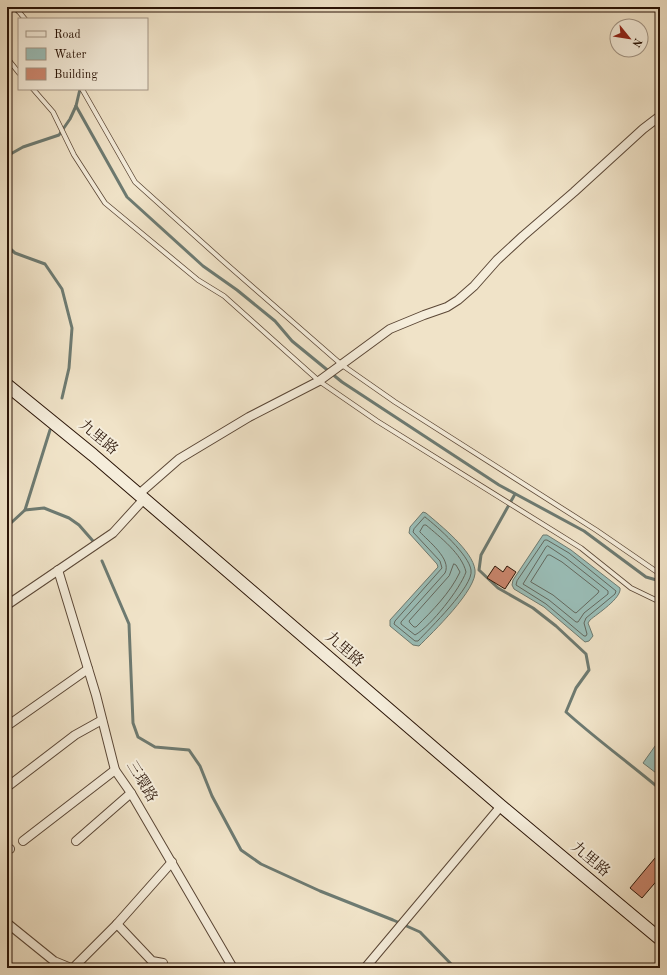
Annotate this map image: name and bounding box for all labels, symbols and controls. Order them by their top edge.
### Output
legend [18,18,148,90]
north arrow [609,18,649,58]
text: Road [54,29,81,41]
text: N [629,36,643,49]
text: Water [54,49,87,61]
text: Building [54,69,98,81]
street label: 九里路 [76,416,121,458]
street label: 九里路 [322,628,367,670]
street label: 三環路 [123,758,161,805]
street label: 九里路 [568,838,613,880]

